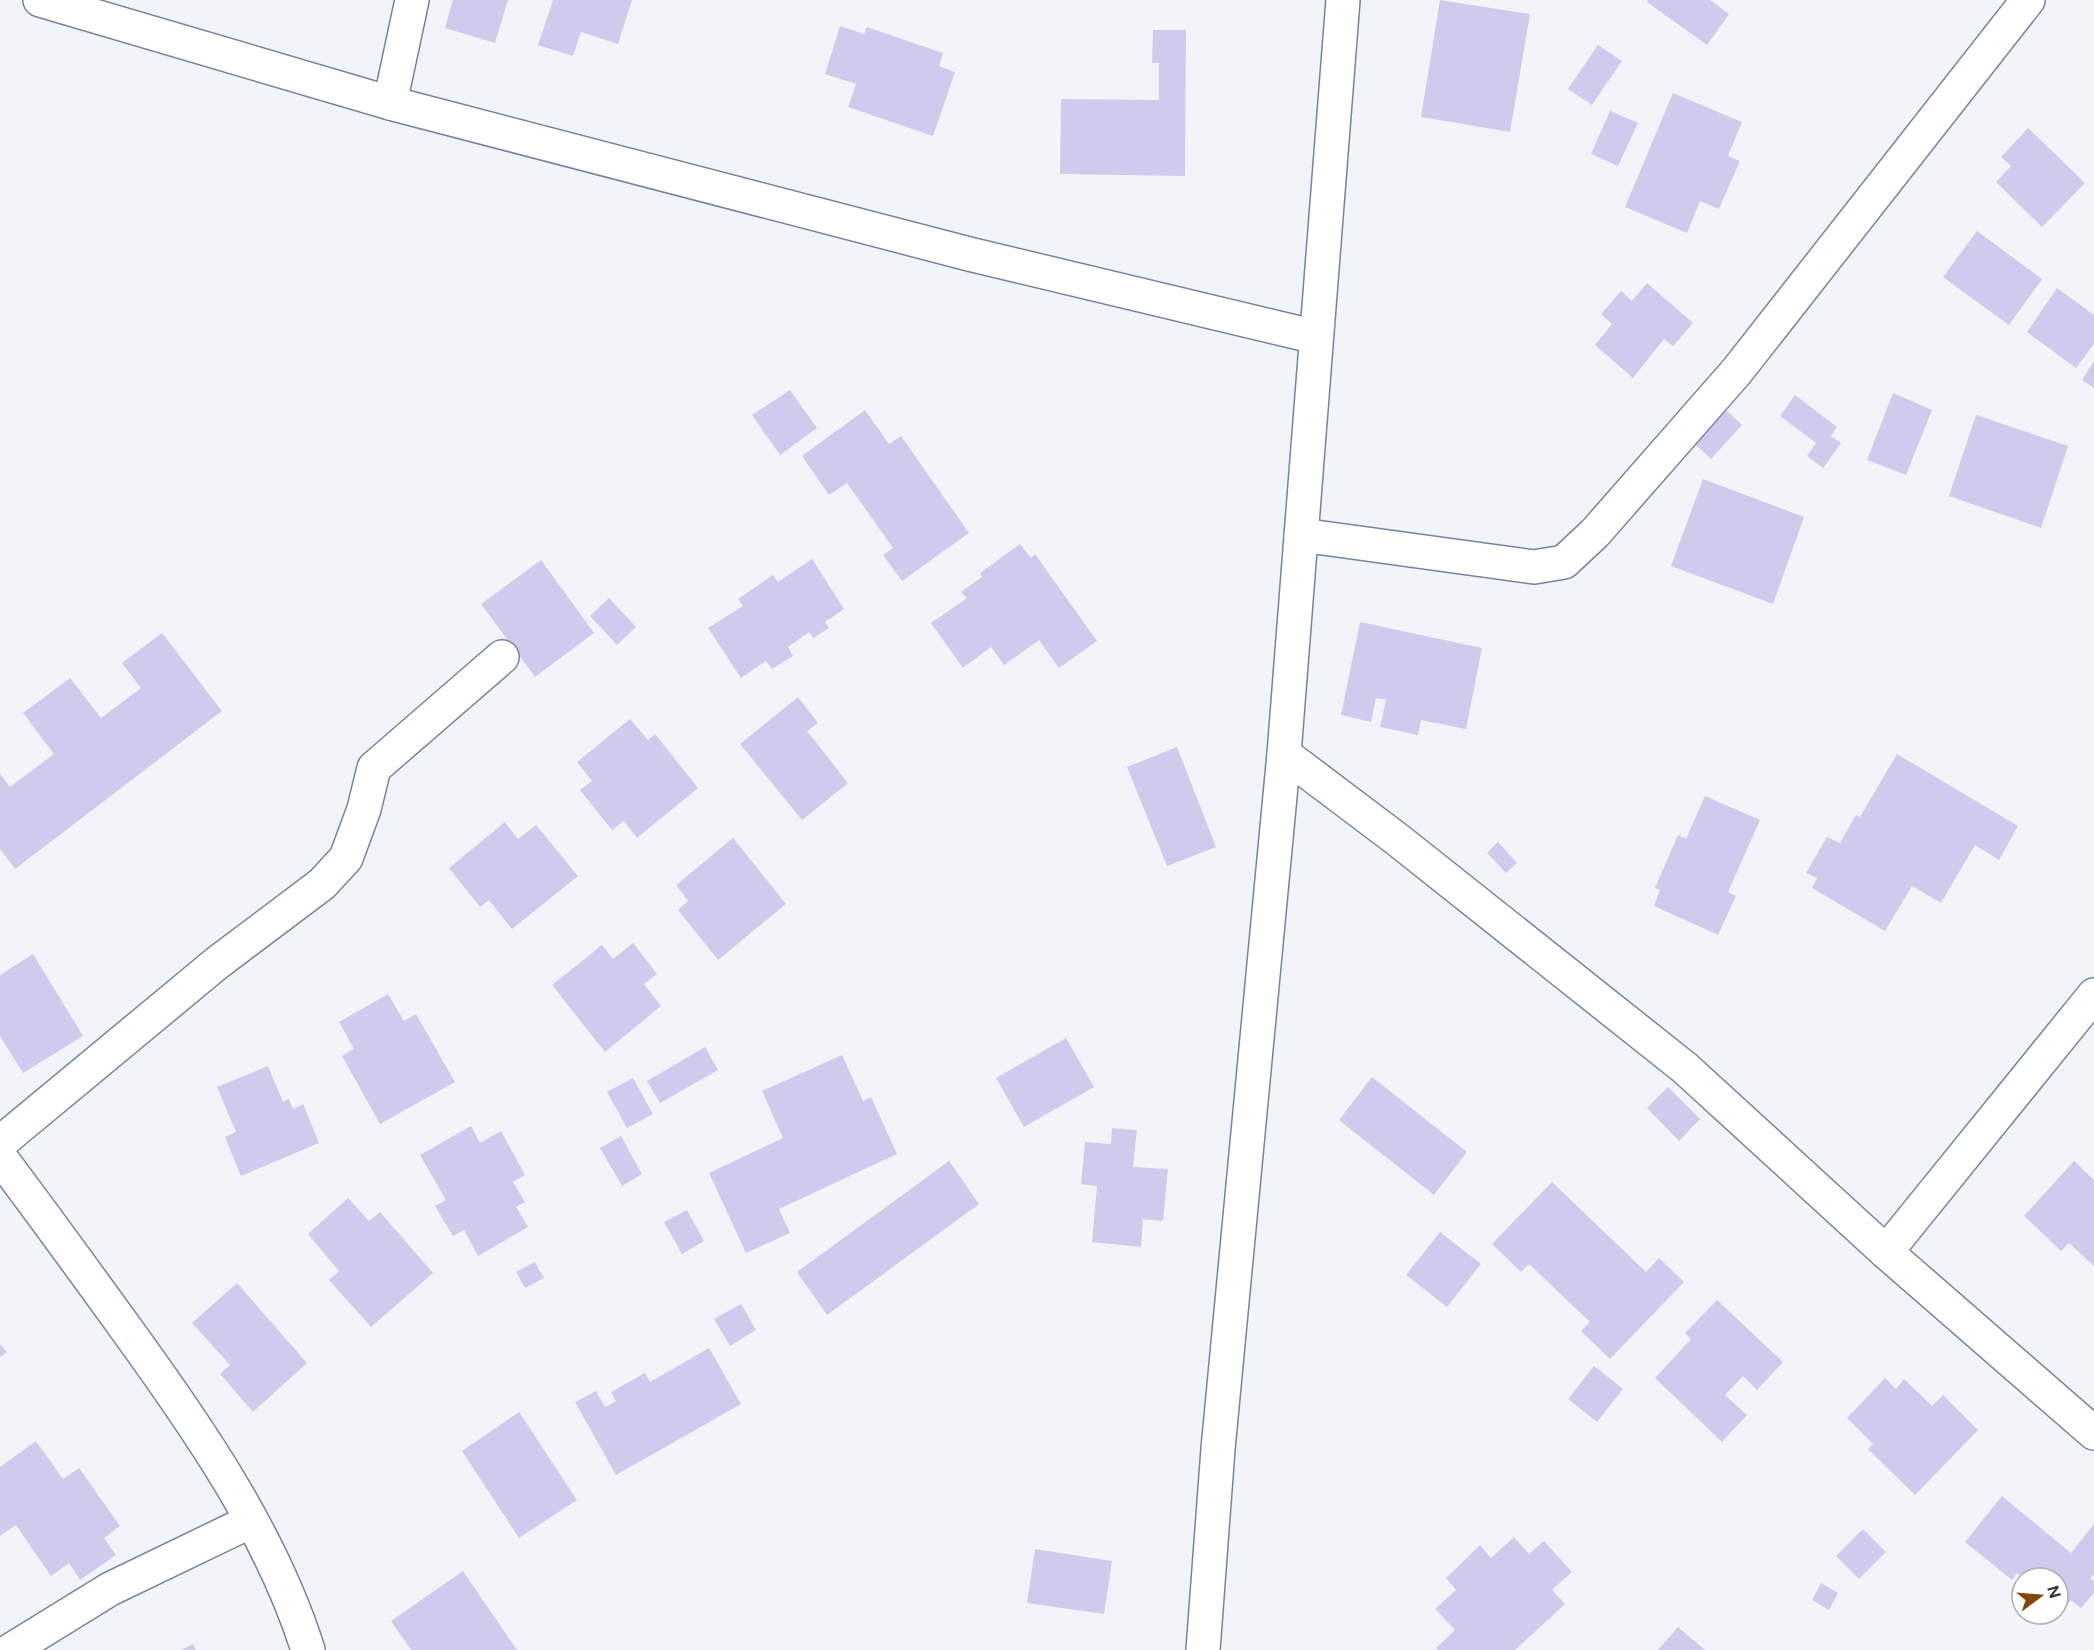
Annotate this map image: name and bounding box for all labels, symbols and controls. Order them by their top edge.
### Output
north arrow [2010,1566,2070,1626]
text: N [2043,1583,2065,1601]

